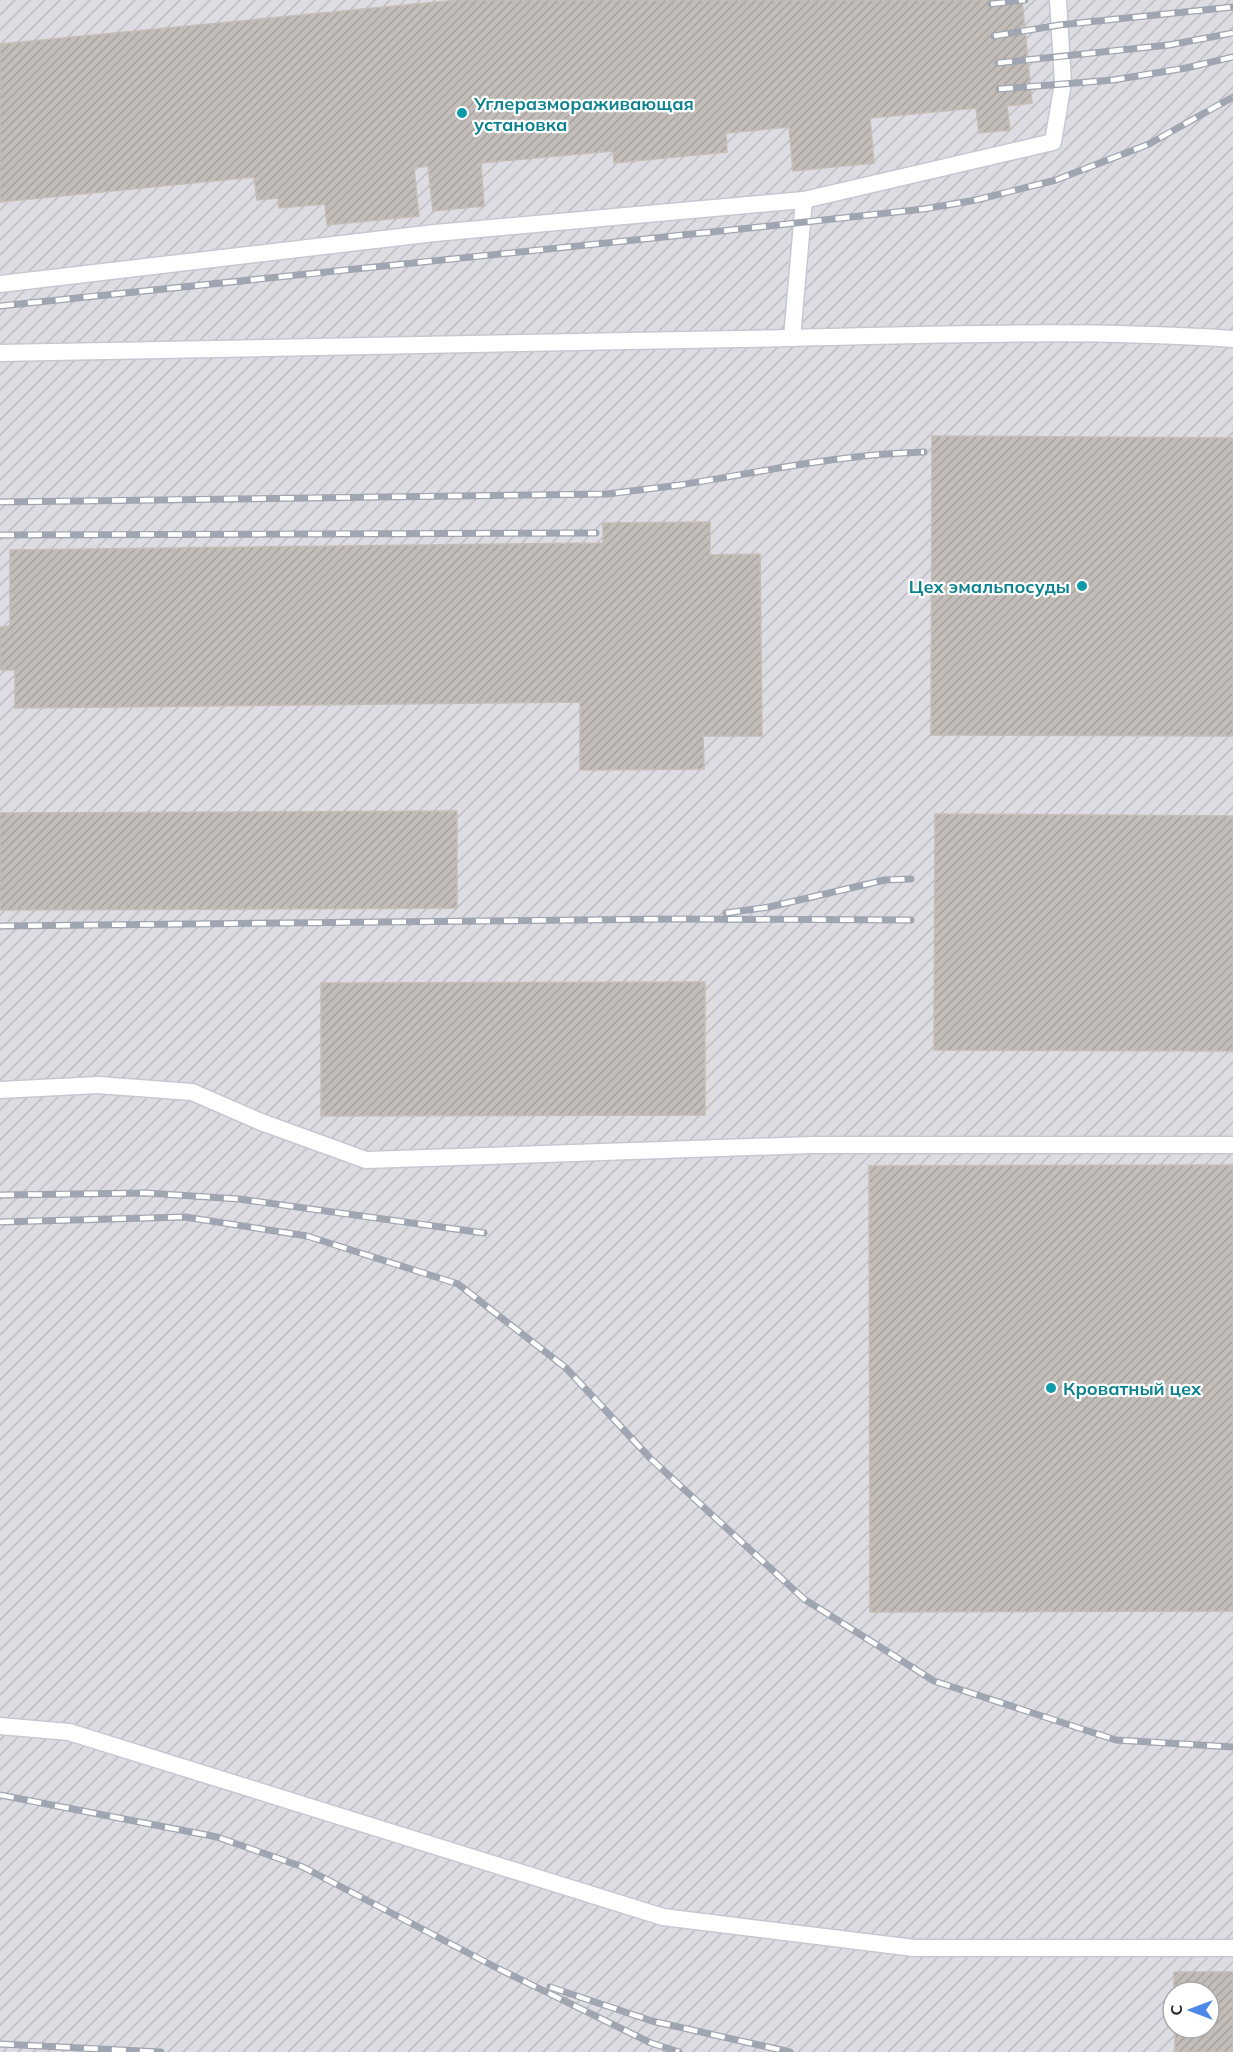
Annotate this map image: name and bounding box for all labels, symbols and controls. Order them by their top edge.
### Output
place label: Углеразмораживающая установка [473,92,694,136]
marker: Углеразмораживающая установка [455,106,469,120]
place label: Цех эмальпосуды [909,575,1070,598]
marker: Цех эмальпосуды [1075,579,1089,593]
place label: Кроватный цех [1063,1377,1202,1400]
marker: Кроватный цех [1044,1381,1058,1395]
north arrow [1161,1980,1221,2040]
text: С [1166,2004,1186,2015]

